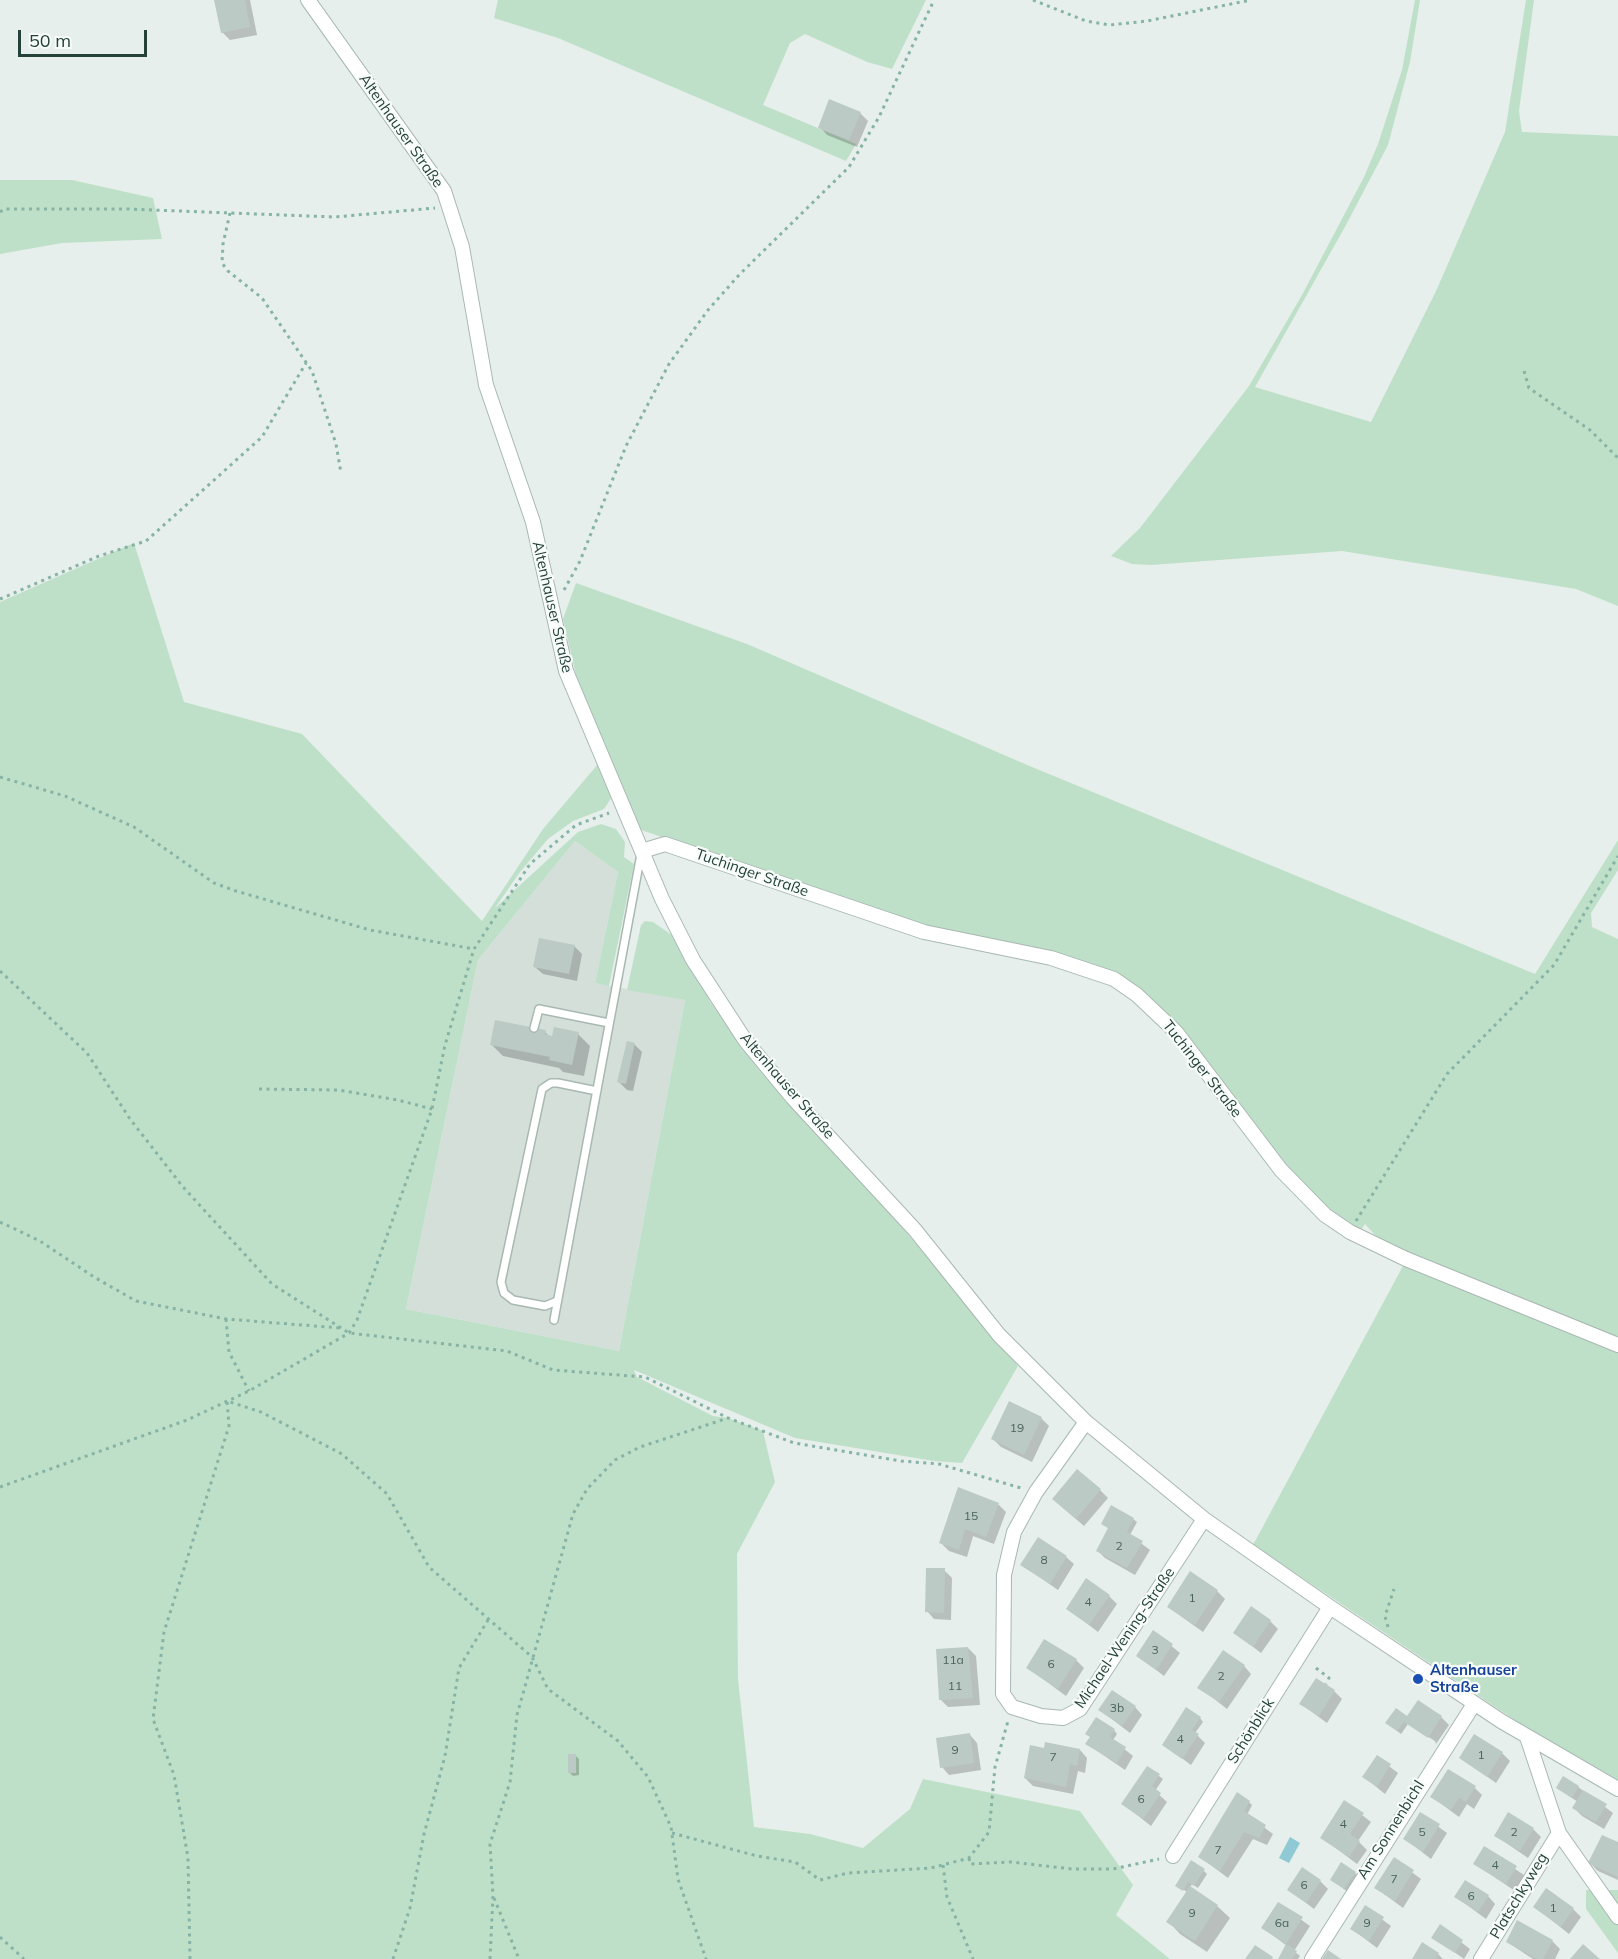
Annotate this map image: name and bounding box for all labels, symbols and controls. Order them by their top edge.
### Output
scale bar [21,18,150,56]
text: 50 m [29,29,71,52]
street label: Altenhauser Straße [355,71,447,191]
street label: Altenhauser Straße [528,539,576,675]
street label: Tuchinger Straße [693,845,811,901]
street label: Tuchinger Straße [1158,1017,1246,1121]
street label: Altenhauser Straße [736,1029,838,1143]
house number: 19 [1010,1421,1024,1435]
house number: 15 [964,1509,978,1523]
house number: 2 [1115,1539,1123,1553]
house number: 8 [1040,1553,1048,1567]
street label: Michael-Wening-Straße [1071,1564,1179,1712]
house number: 1 [1188,1591,1196,1605]
house number: 4 [1084,1595,1092,1609]
house number: 3 [1151,1643,1159,1657]
house number: 11a [942,1653,964,1667]
house number: 6 [1047,1657,1055,1671]
place label: Altenhauser Straße [1430,1661,1517,1696]
house number: 2 [1217,1669,1225,1683]
marker: Altenhauser Straße [1411,1672,1425,1686]
house number: 11 [948,1679,962,1693]
street label: Schönblick [1224,1695,1278,1767]
house number: 3b [1110,1701,1124,1715]
house number: 4 [1176,1732,1184,1746]
house number: 9 [951,1743,959,1757]
house number: 1 [1477,1748,1485,1762]
house number: 7 [1049,1750,1057,1764]
street label: Am Sonnenbichl [1353,1777,1429,1883]
house number: 6 [1137,1792,1145,1806]
house number: 4 [1339,1817,1347,1831]
house number: 5 [1418,1825,1426,1839]
house number: 2 [1510,1825,1518,1839]
house number: 7 [1214,1843,1222,1857]
street label: Platschkyweg [1486,1850,1552,1942]
house number: 4 [1491,1858,1499,1872]
house number: 7 [1390,1872,1398,1886]
house number: 6 [1300,1878,1308,1892]
house number: 6 [1467,1889,1475,1903]
house number: 1 [1549,1901,1557,1915]
house number: 9 [1188,1906,1196,1920]
house number: 6a [1275,1916,1289,1930]
house number: 9 [1363,1916,1371,1930]

